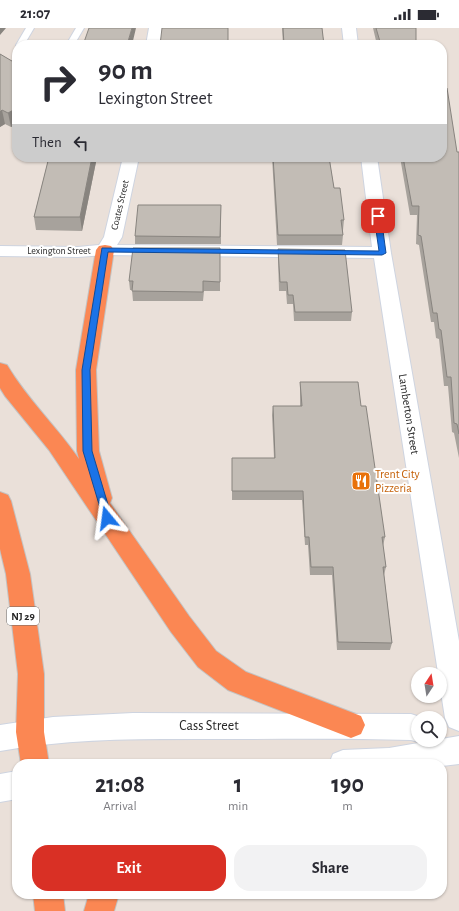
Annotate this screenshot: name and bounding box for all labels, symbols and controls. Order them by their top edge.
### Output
text: 21:07 [20,6,50,21]
icon: right [32,56,84,108]
text: 90 m [98,57,153,85]
text: Lexington Street [98,90,213,108]
icon: left [70,132,92,154]
text: Then [32,135,62,150]
street label: Coates Street [109,178,131,231]
pin [361,199,395,233]
icon: arrive [367,205,389,227]
street label: Lexington Street [27,246,92,256]
street label: Lamberton Street [397,373,421,455]
place label: Trent City Pizzeria [375,468,420,494]
restaurant icon: Trent City Pizzeria [350,470,372,492]
position arrow [86,497,128,539]
road number: NJ 29 [7,607,39,625]
north arrow [411,667,447,703]
map controls [411,667,447,747]
button: search [411,711,447,747]
street label: Cass Street [179,719,239,733]
text: 21:08 [95,773,145,797]
text: 1 [234,773,242,797]
text: 190 [331,773,364,797]
text: Arrival [103,800,137,813]
text: min [228,800,248,813]
text: m [342,800,353,813]
button: Exit [32,845,226,891]
button: Share [234,845,427,891]

